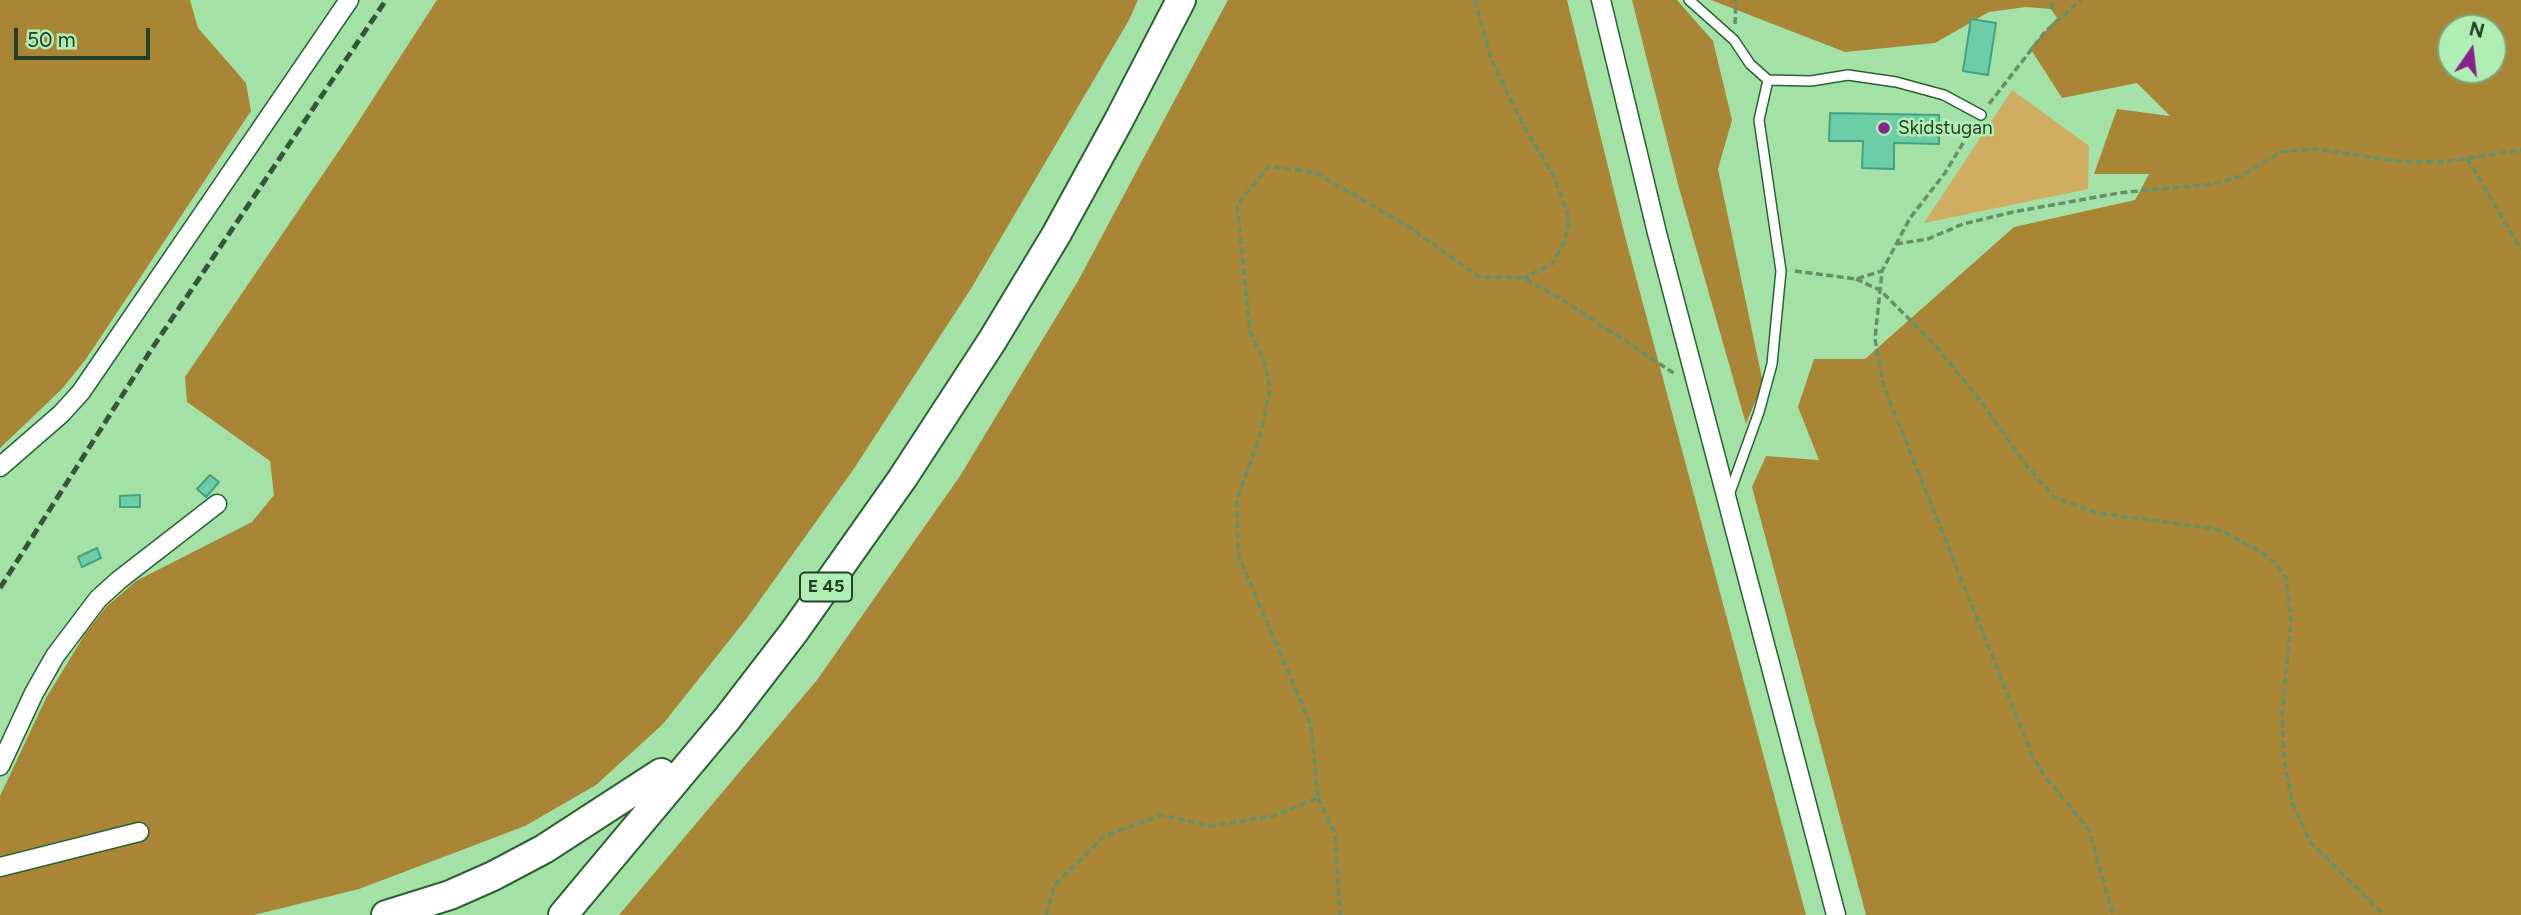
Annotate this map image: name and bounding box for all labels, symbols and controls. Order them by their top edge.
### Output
scale bar [18,14,154,58]
north arrow [2437,14,2507,84]
text: N [2467,17,2487,43]
text: 50 m [27,27,76,52]
place label: Skidstugan [1898,117,1993,139]
marker: Skidstugan [1876,120,1892,136]
road number: E 45 [800,572,852,602]

